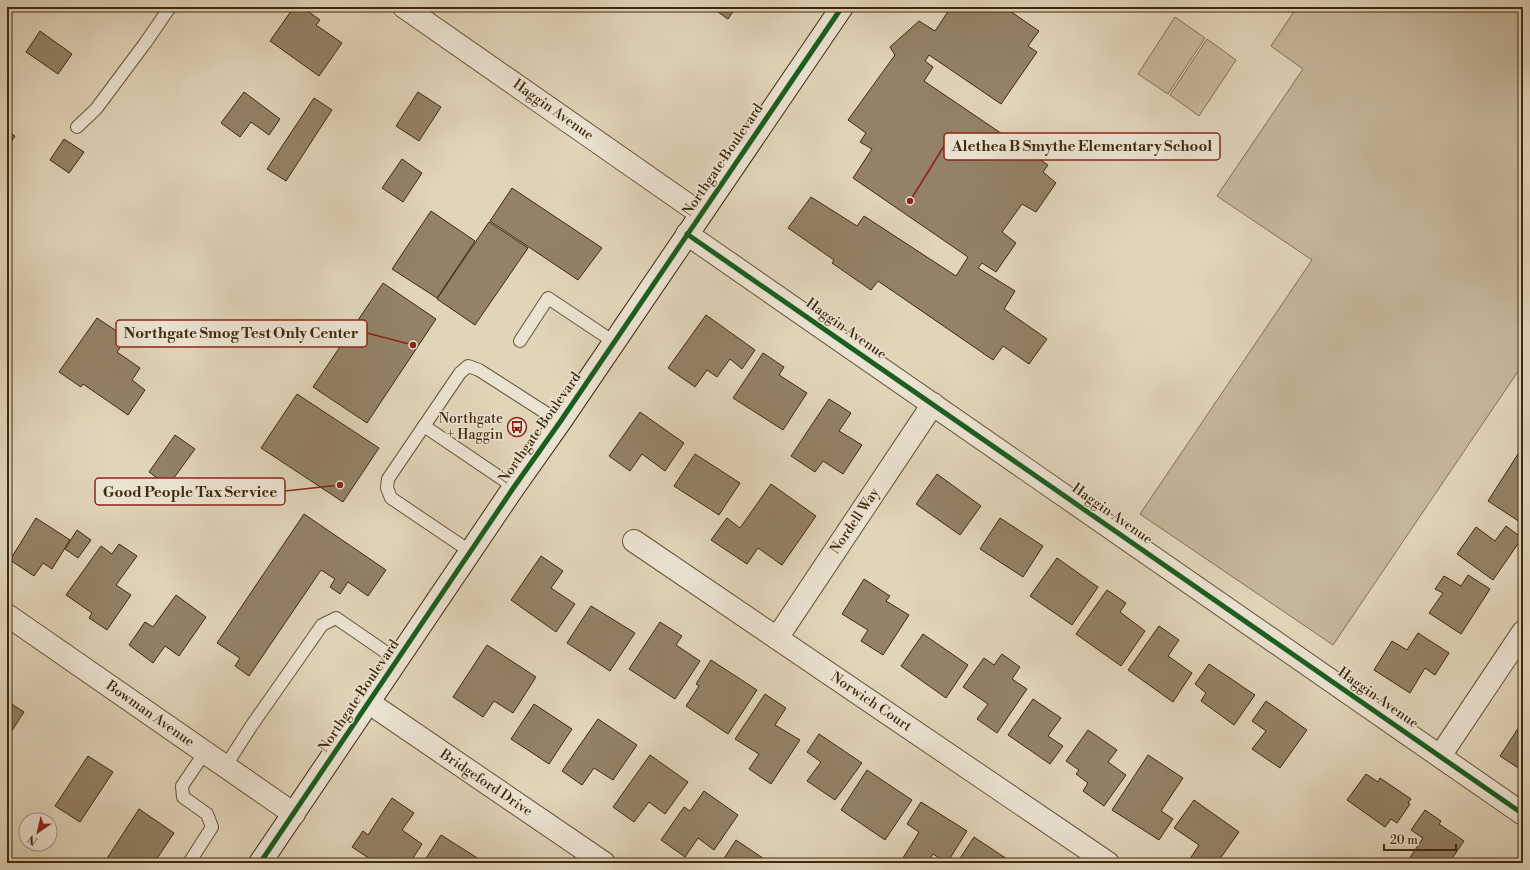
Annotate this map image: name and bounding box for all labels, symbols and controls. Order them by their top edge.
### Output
street label: Haggin Avenue [509,75,597,145]
street label: Northgate Boulevard [679,100,767,220]
callout: Alethea B Smythe Elementary School [944,133,1220,160]
text: Alethea B Smythe Elementary School [951,137,1212,156]
street label: Haggin Avenue [802,294,890,364]
callout: Northgate Smog Test Only Center [116,320,367,347]
text: Northgate Smog Test Only Center [124,324,359,343]
street label: Northgate Boulevard [495,369,585,487]
place label: Northgate + Haggin [439,410,504,444]
bus stop icon: Northgate + Haggin [506,416,528,438]
callout: Good People Tax Service [95,478,285,505]
street label: Haggin Avenue [1068,479,1156,549]
text: Good People Tax Service [103,483,277,502]
street label: Nordell Way [826,484,884,557]
street label: Northgate Boulevard [315,636,403,756]
street label: Haggin Avenue [1334,663,1422,733]
street label: Norwich Court [827,668,915,736]
street label: Bowman Avenue [101,676,198,751]
street label: Bridgeford Drive [435,745,536,821]
north arrow [18,812,58,852]
scale bar [1384,826,1456,852]
text: N [25,831,40,848]
text: 20 m [1390,833,1418,848]

